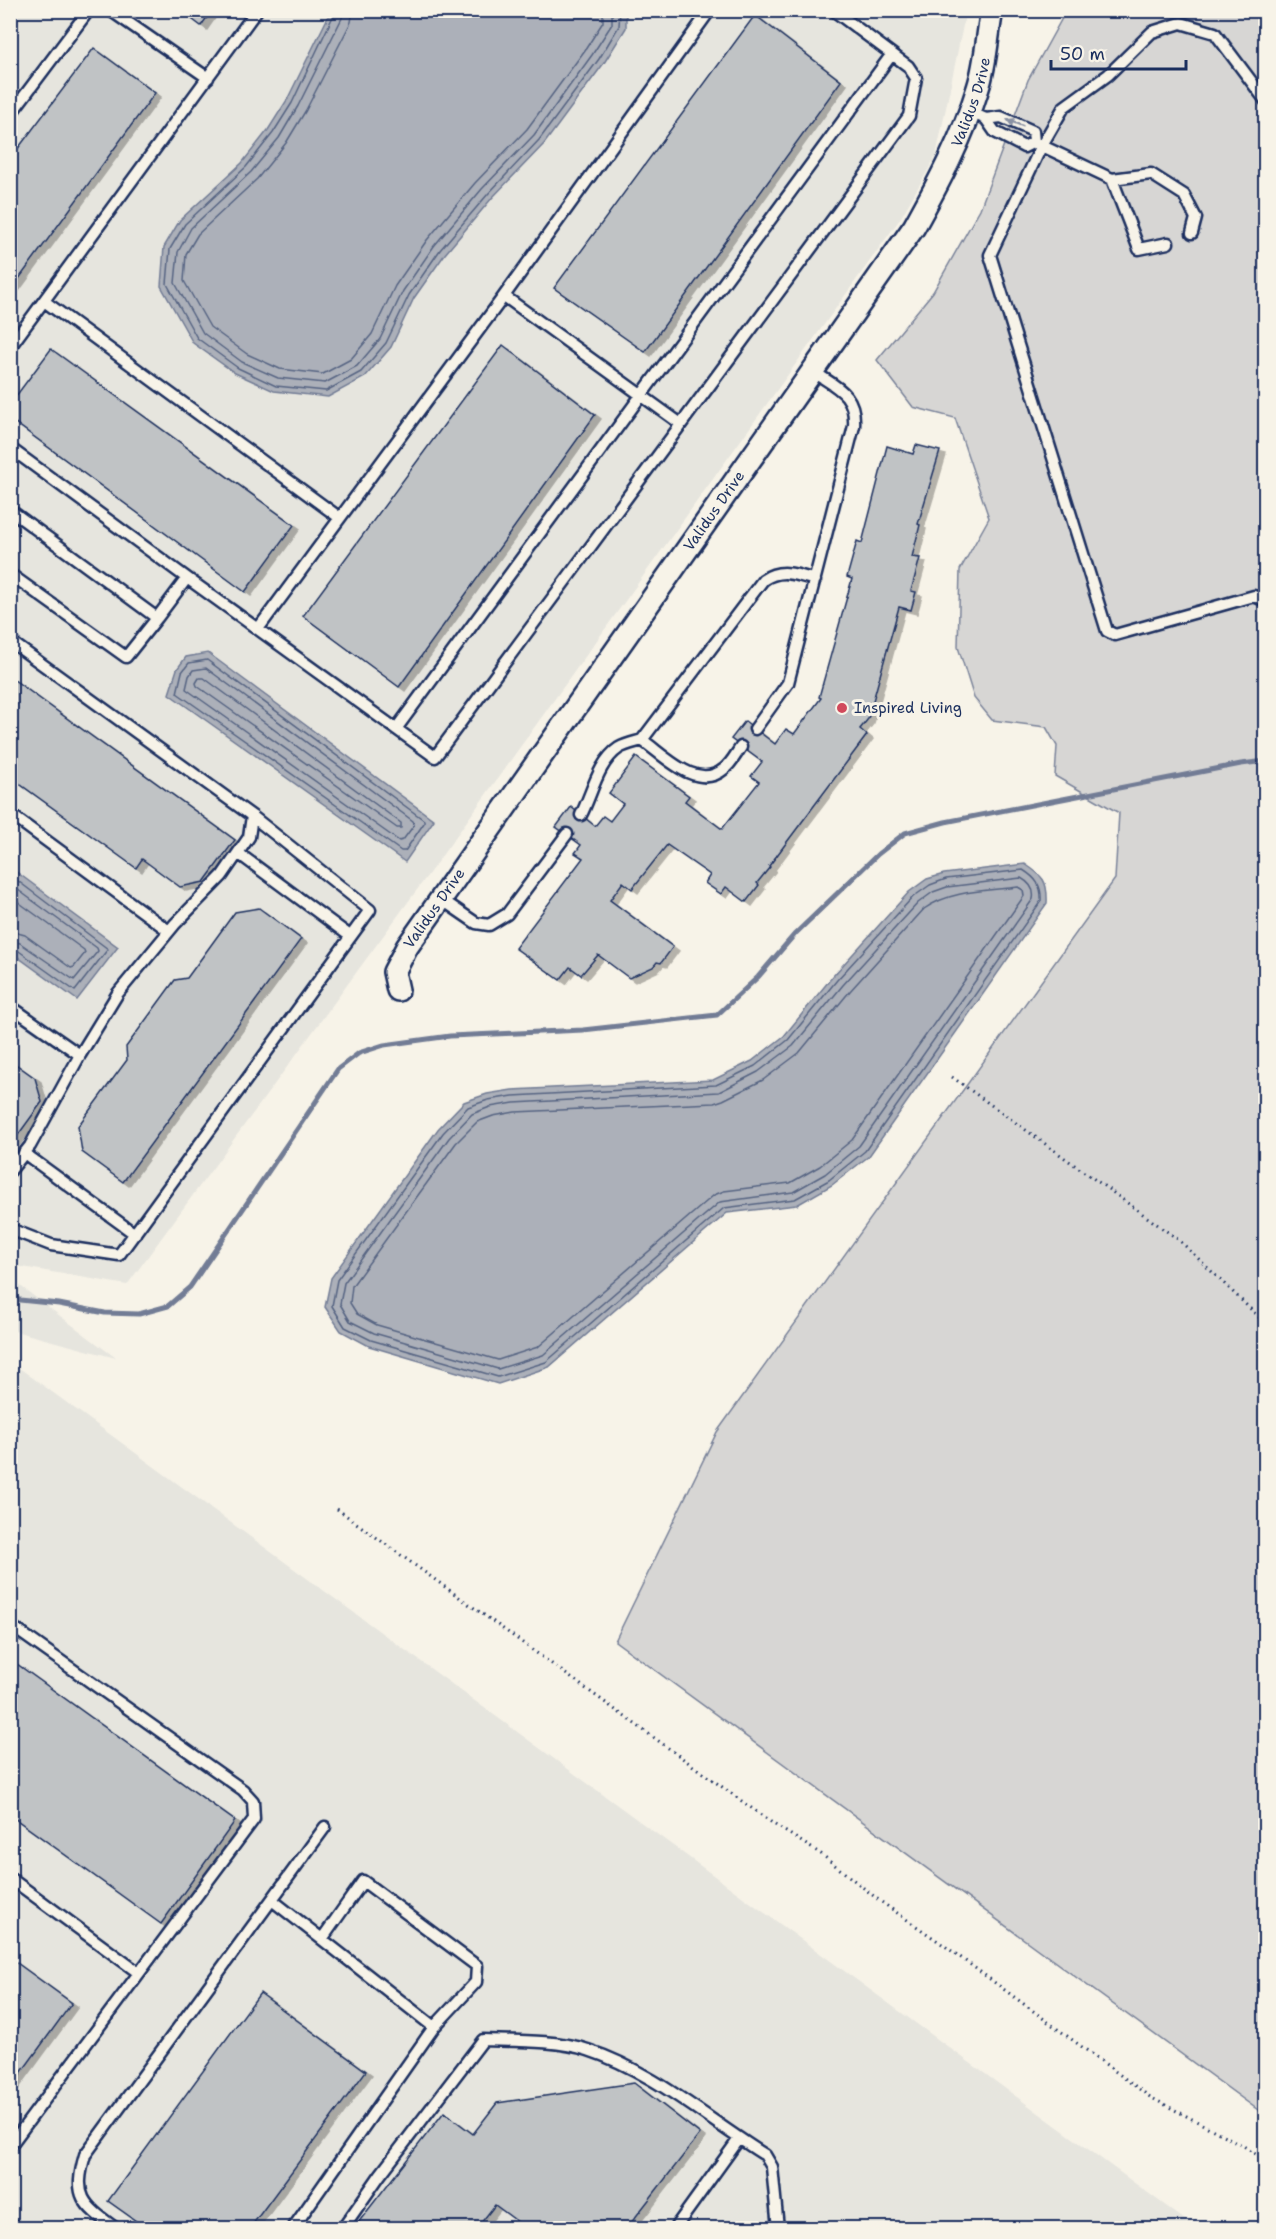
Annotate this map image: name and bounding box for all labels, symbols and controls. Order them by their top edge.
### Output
scale bar [1051,33,1186,71]
text: 50 m [1060,42,1105,66]
street label: Validus Drive [947,56,995,150]
one-way arrow [1006,118,1024,127]
street label: Validus Drive [679,467,749,555]
place label: Inspired Living [854,698,962,718]
marker: Inspired Living [835,701,849,715]
street label: Validus Drive [399,864,469,952]

